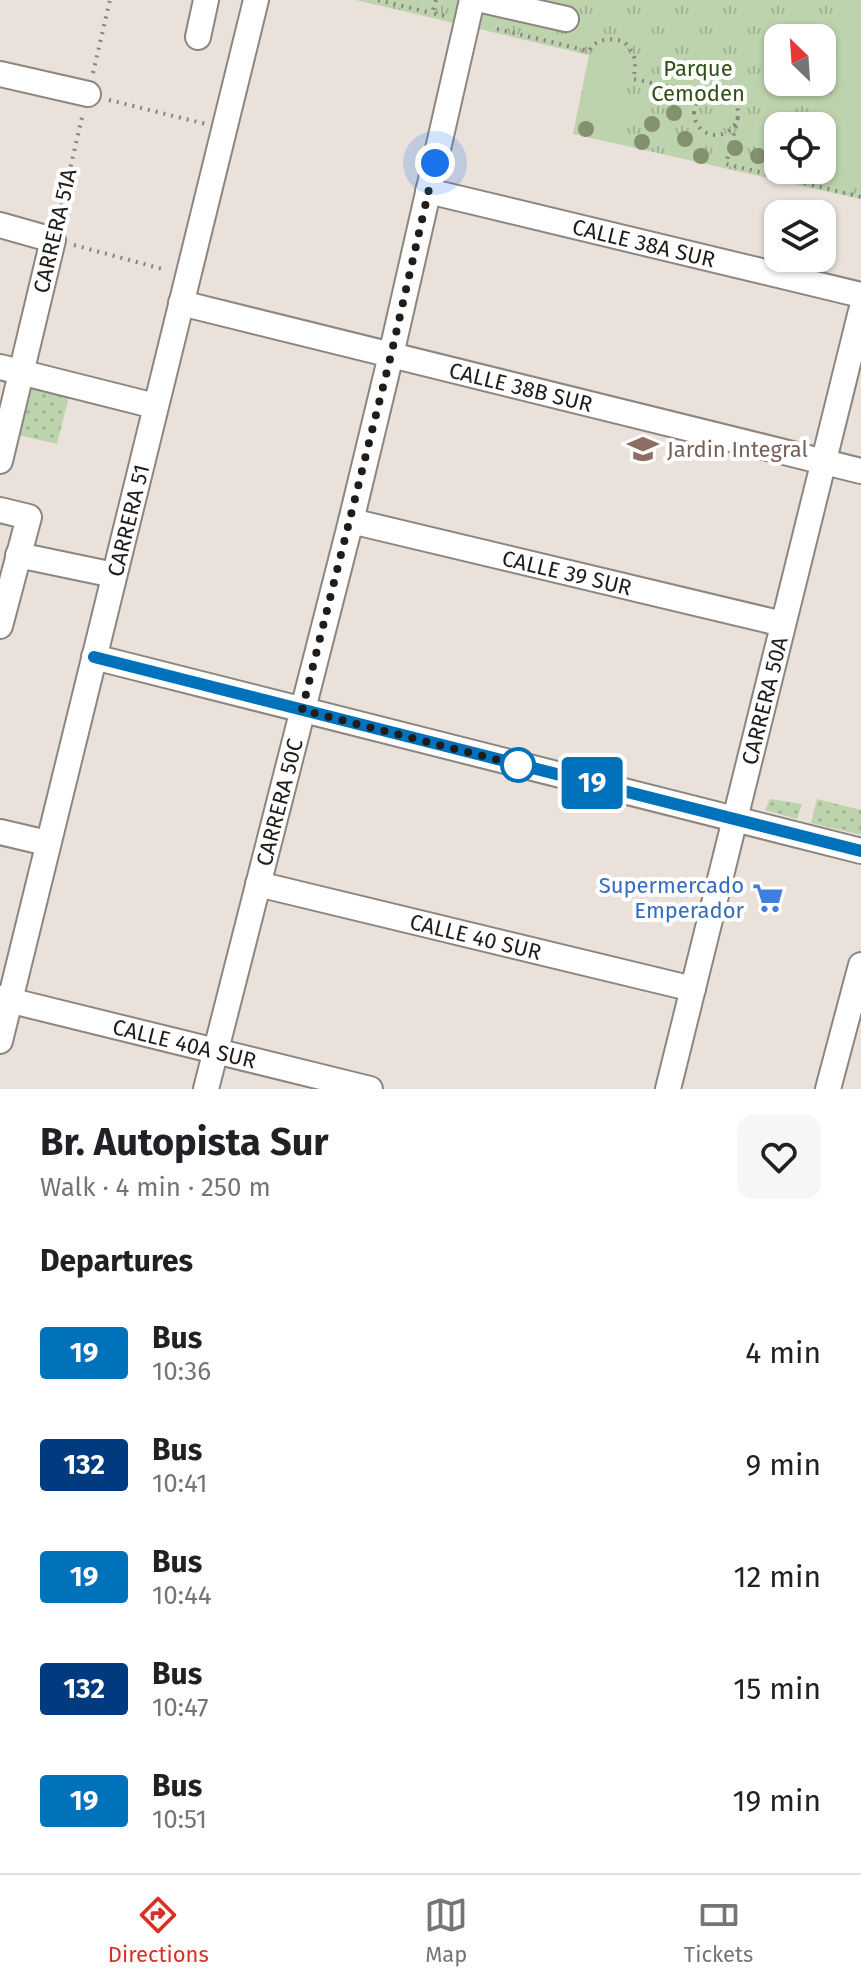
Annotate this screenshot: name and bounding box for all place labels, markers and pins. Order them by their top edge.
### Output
school or university icon: Jardin Integral [626,432,660,466]
place label: Jardin Integral [667,436,808,463]
unlabelled marker [501,748,535,782]
place label: Supermercado Emperador [599,872,745,924]
supermarket icon: Supermercado Emperador [751,881,785,915]

